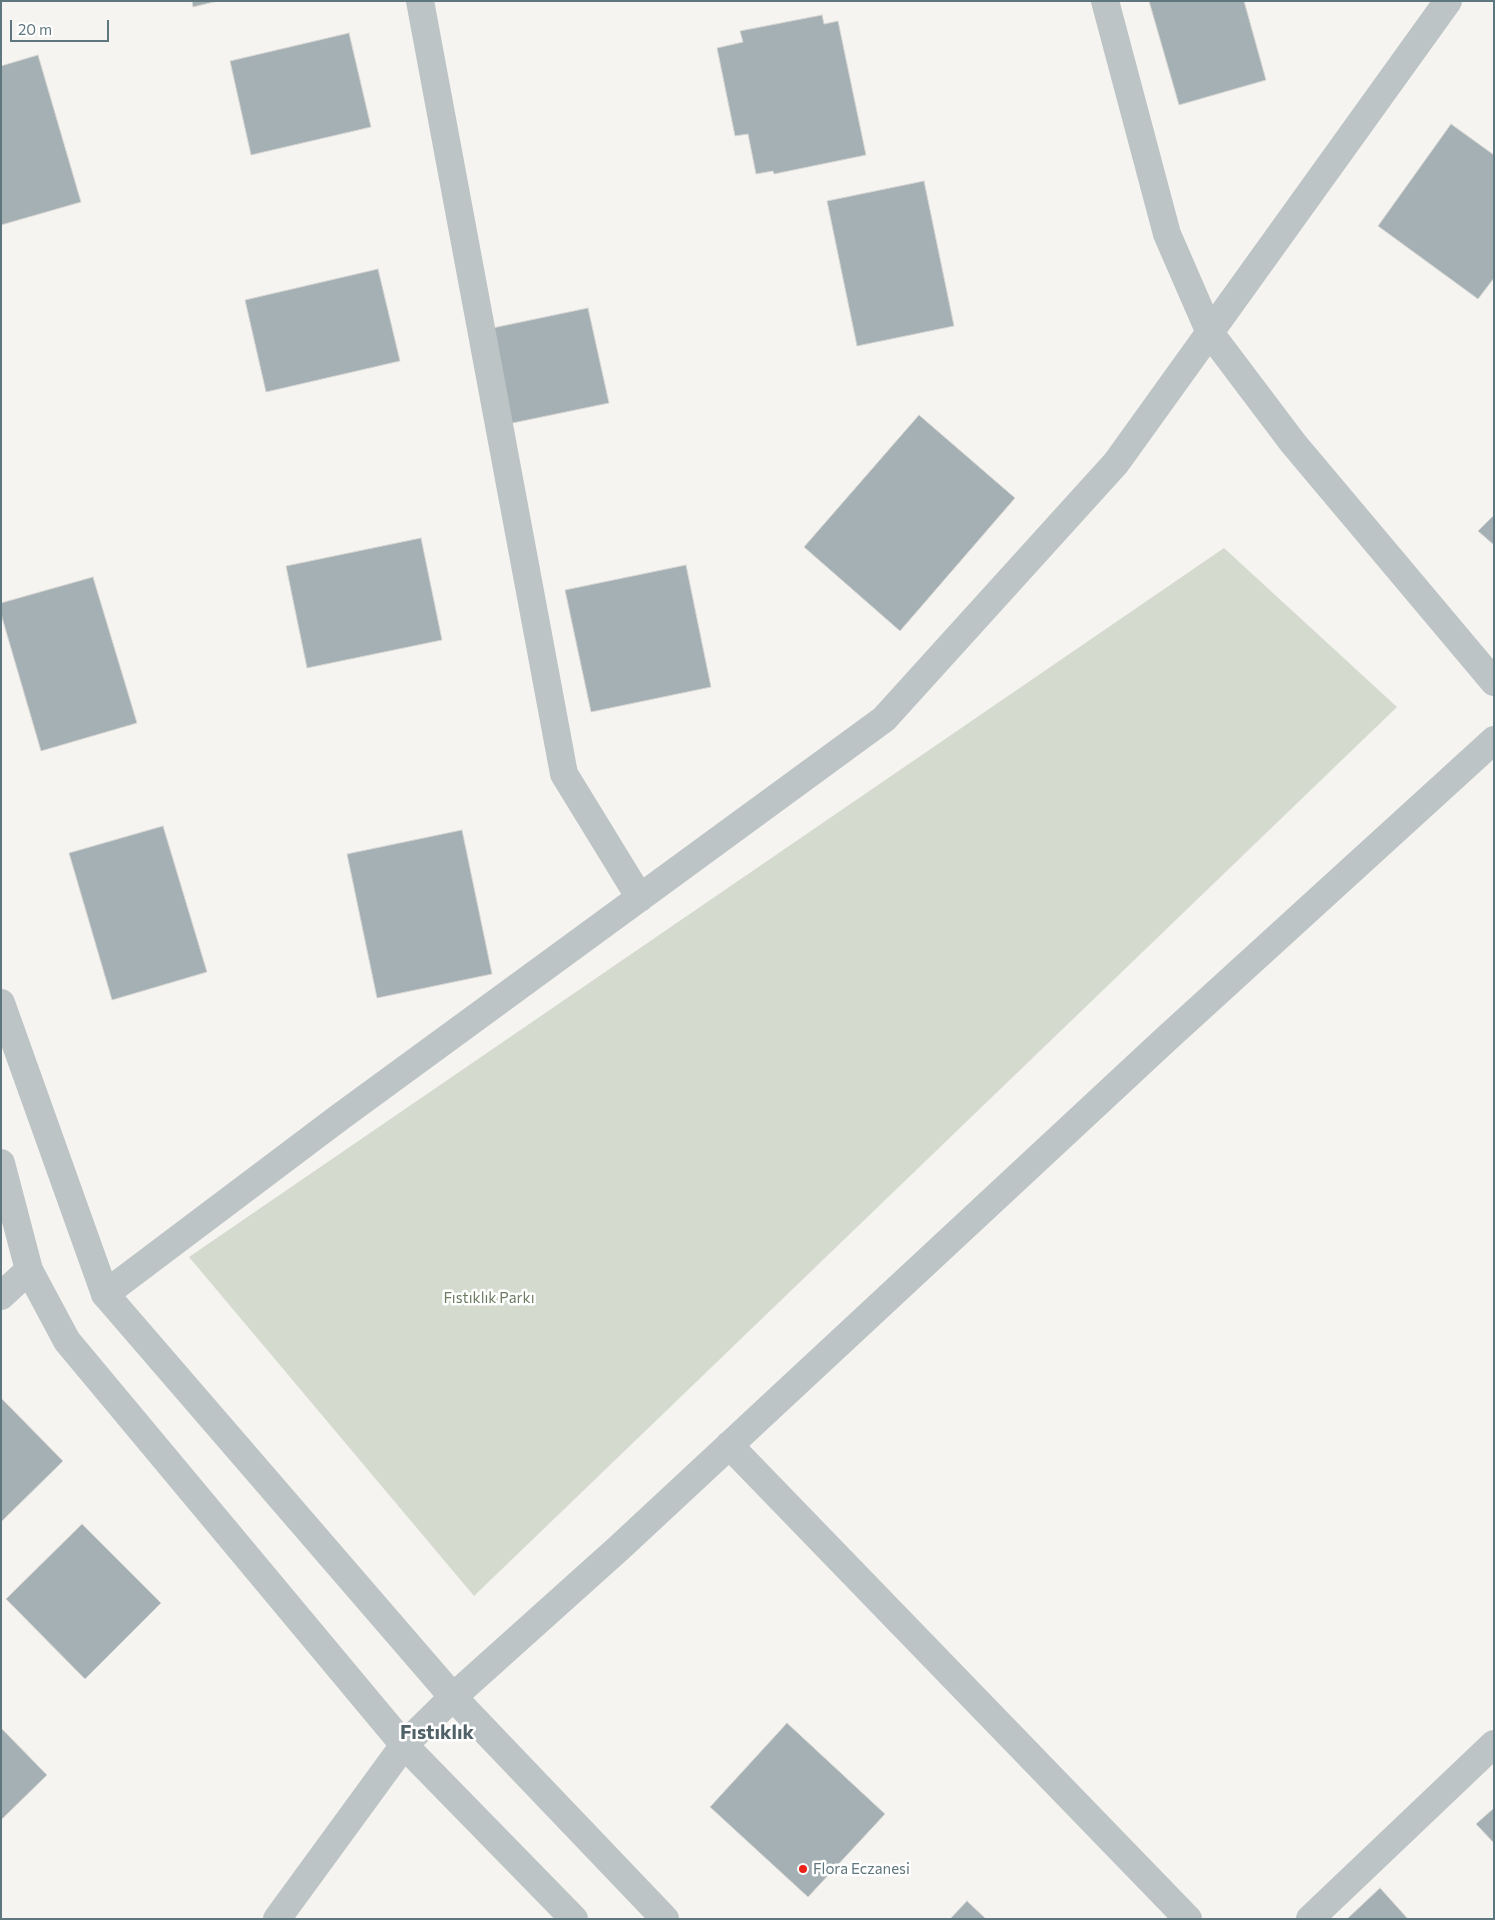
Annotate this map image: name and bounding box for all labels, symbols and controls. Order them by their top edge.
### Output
scale bar [12,10,111,42]
text: 20 m [18,20,52,38]
park label: Fıstıklık Parkı [443,1289,535,1307]
district label: Fıstıklık [400,1720,474,1744]
place label: Flora Eczanesi [813,1860,910,1878]
marker: Flora Eczanesi [797,1863,809,1875]

